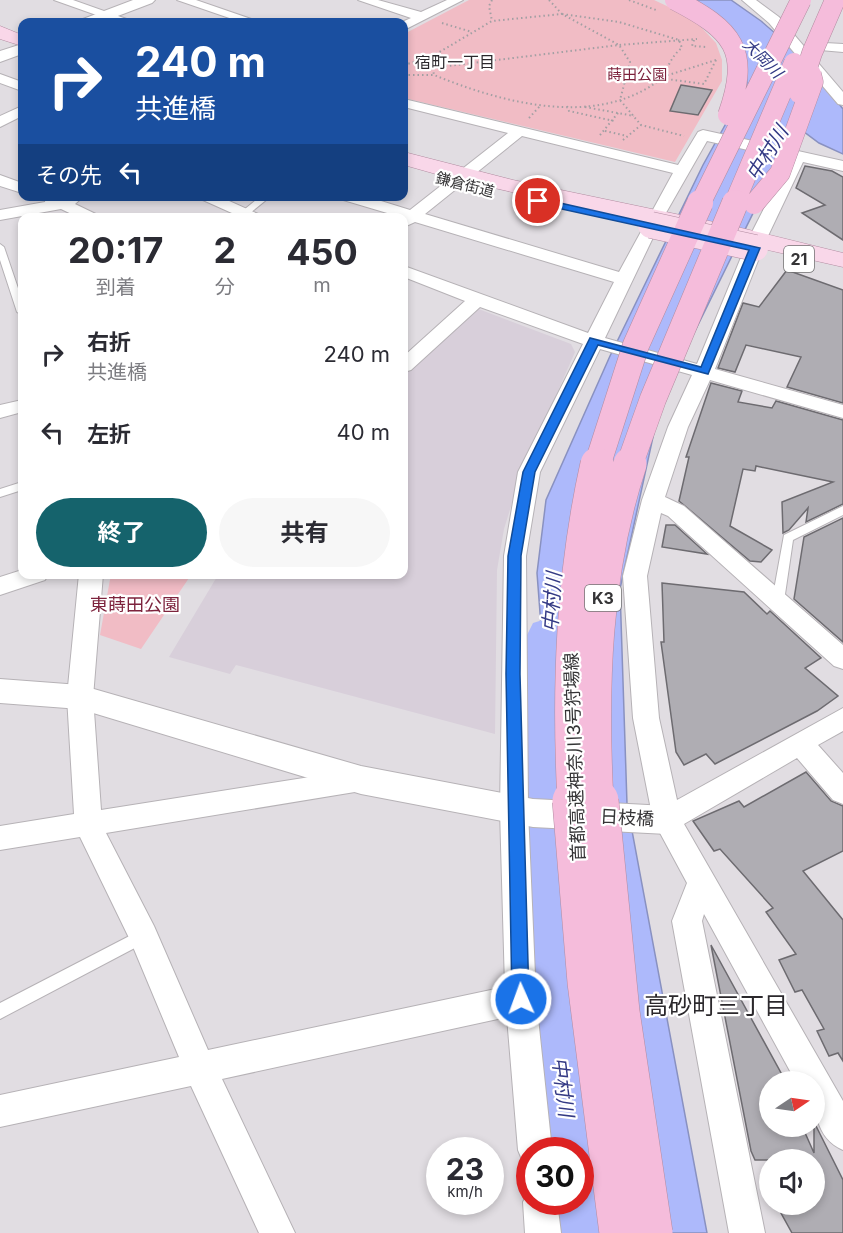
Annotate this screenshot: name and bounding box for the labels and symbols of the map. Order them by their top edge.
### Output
water label: 大岡川 [739,34,788,83]
district label: 宿町一丁目 [415,52,495,72]
park label: 蒔田公園 [607,65,667,84]
water label: 中村川 [741,120,794,185]
street label: 鎌倉街道 [434,168,497,201]
pin [512,175,563,226]
road number: 21 [784,246,814,272]
water label: 中村川 [538,569,566,633]
road number: K3 [585,585,621,611]
park label: 東蒔田公園 [90,594,180,615]
street label: 首都高速神奈川3号狩場線 [560,652,589,862]
street label: 日枝橋 [600,806,655,829]
position arrow [489,967,553,1031]
district label: 高砂町三丁目 [644,991,788,1020]
water label: 中村川 [547,1056,579,1120]
north arrow [759,1071,825,1137]
speed limit sign: 30 [516,1137,594,1215]

